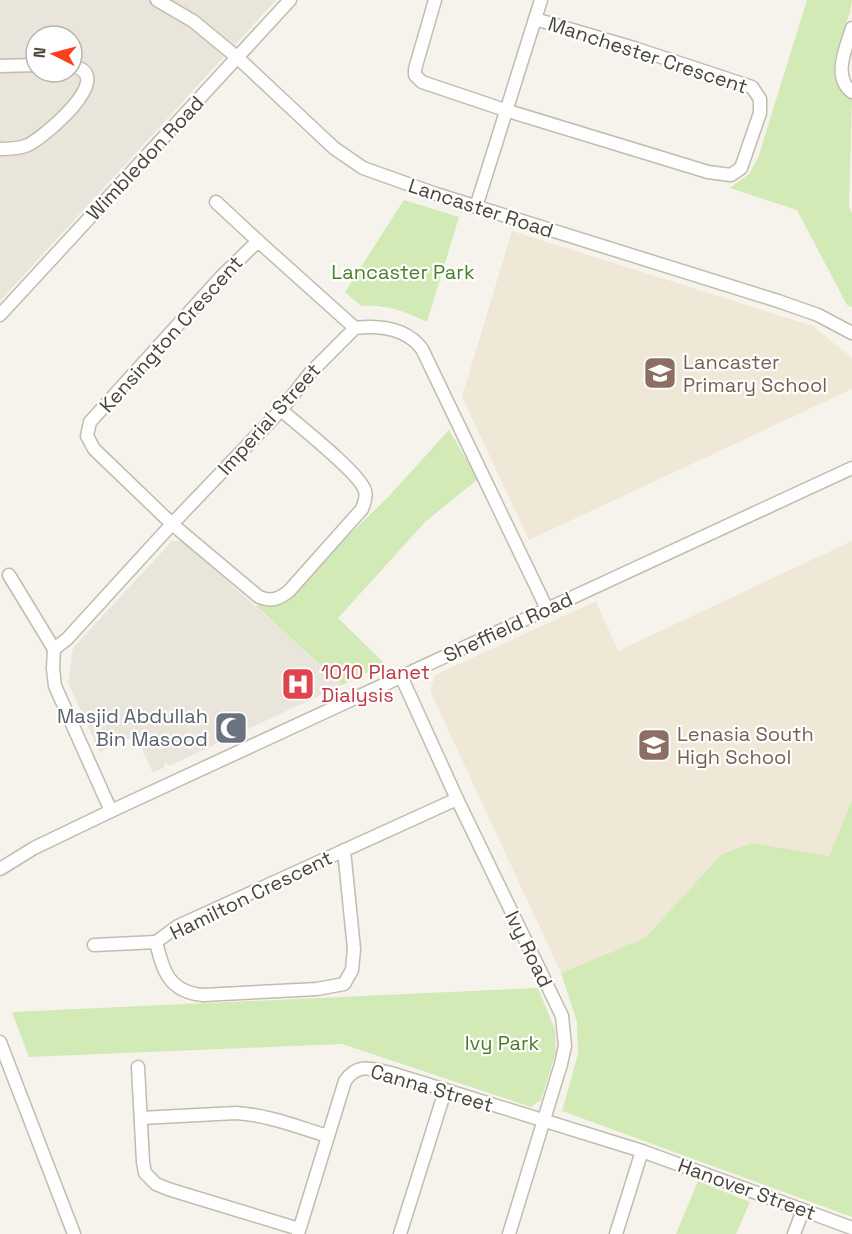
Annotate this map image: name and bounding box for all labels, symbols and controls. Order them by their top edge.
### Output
street label: Manchester Crescent [545,10,751,100]
north arrow [24,24,84,84]
text: N [29,46,51,59]
street label: Wimbledon Road [81,90,209,226]
street label: Lancaster Road [405,172,557,244]
street label: Kensington Crescent [94,250,248,418]
park label: Lancaster Park [331,259,475,285]
place label: Lancaster Primary School [683,349,827,398]
school or university icon: Lancaster Primary School [642,355,678,391]
street label: Imperial Street [212,358,326,480]
street label: Sheffield Road [439,586,577,668]
place label: 1010 Planet Dialysis [321,659,430,708]
hospital icon: 1010 Planet Dialysis [280,666,316,702]
place label: Masjid Abdullah Bin Masood [57,703,208,752]
mosque icon: Masjid Abdullah Bin Masood [213,710,249,746]
place label: Lenasia South High School [677,721,814,770]
school or university icon: Lenasia South High School [636,727,672,763]
street label: Hamilton Crescent [165,844,337,946]
street label: Ivy Road [499,906,559,992]
park label: Ivy Park [465,1030,540,1056]
street label: Canna Street [368,1058,496,1118]
street label: Hanover Street [674,1152,820,1226]

